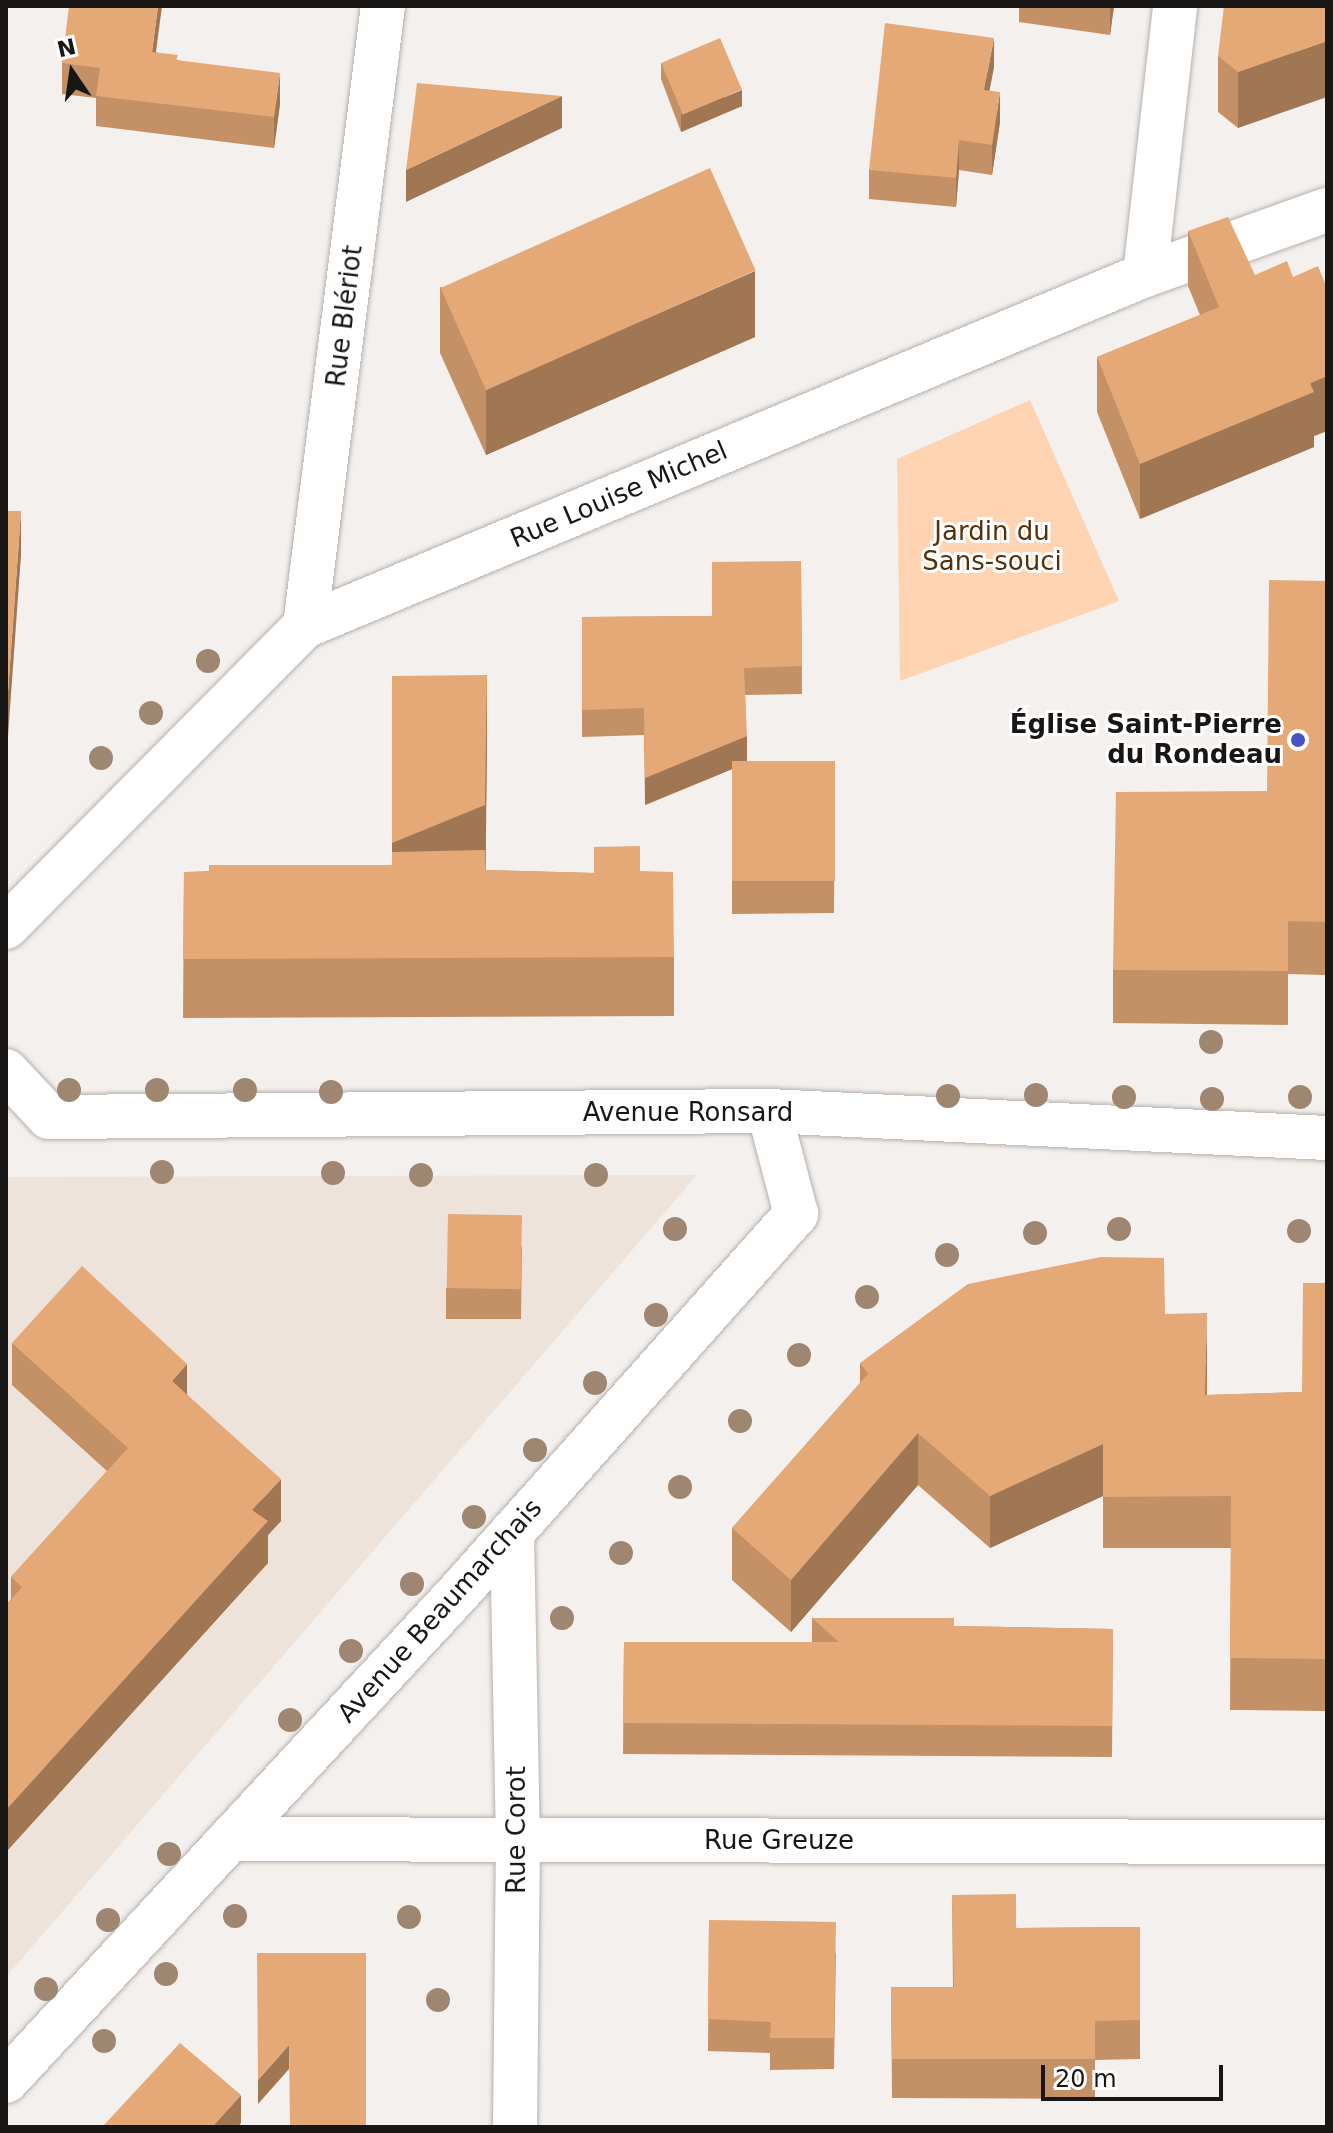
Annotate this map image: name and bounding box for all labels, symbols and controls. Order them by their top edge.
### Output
north arrow [32,32,112,112]
text: N [55,34,78,62]
street label: Rue Blériot [321,243,369,389]
street label: Rue Louise Michel [506,435,732,555]
park label: Jardin du Sans-souci [922,516,1062,578]
place label: Église Saint-Pierre du Rondeau [1010,709,1282,770]
marker: Église Saint-Pierre du Rondeau [1289,731,1307,749]
street label: Avenue Ronsard [583,1097,793,1129]
street label: Avenue Beaumarchais [331,1493,549,1729]
street label: Rue Corot [501,1766,533,1894]
street label: Rue Greuze [704,1825,854,1857]
scale bar [1045,2049,1227,2099]
text: 20 m [1055,2065,1117,2093]

